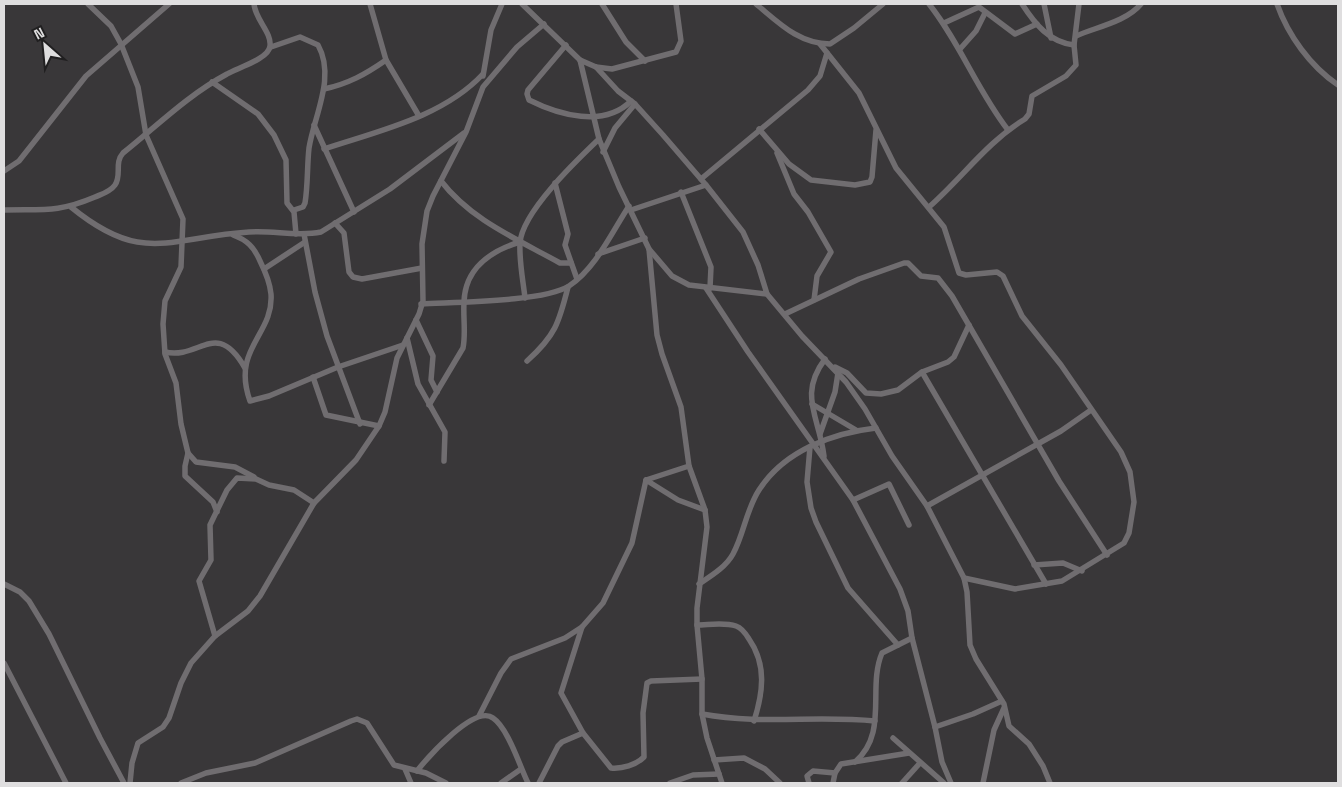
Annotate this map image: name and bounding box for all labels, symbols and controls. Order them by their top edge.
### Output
north arrow [20,20,70,70]
text: N [31,23,47,44]

